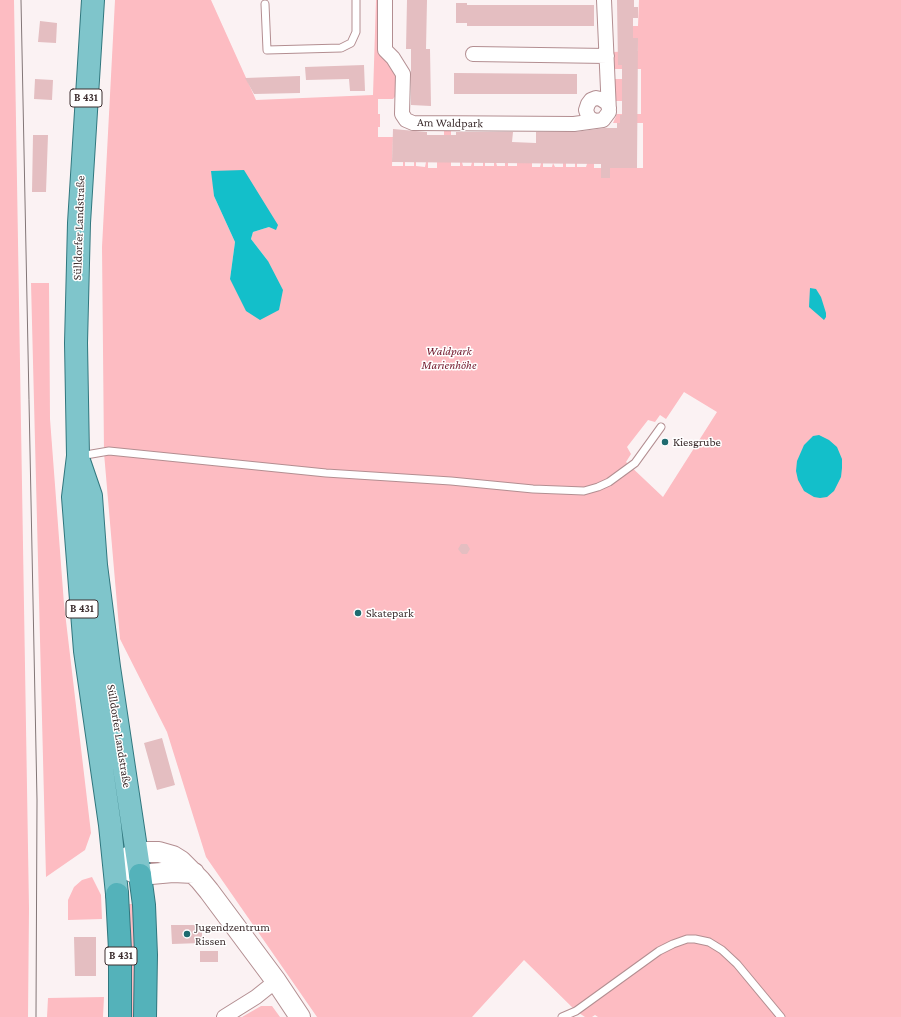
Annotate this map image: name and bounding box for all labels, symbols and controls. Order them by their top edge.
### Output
road number: B 431 [70,89,102,107]
street label: Am Waldpark [417,115,483,131]
street label: Sülldorfer Landstraße [70,175,88,281]
park label: Waldpark Marienhöhe [422,344,476,372]
place label: Kiesgrube [673,435,721,449]
marker: Kiesgrube [660,437,670,447]
road number: B 431 [66,600,98,618]
place label: Skatepark [366,606,414,620]
marker: Skatepark [353,608,363,618]
street label: Sülldorfer Landstraße [104,683,134,789]
place label: Jugendzentrum Rissen [195,920,270,948]
marker: Jugendzentrum Rissen [182,929,192,939]
road number: B 431 [105,947,137,965]

